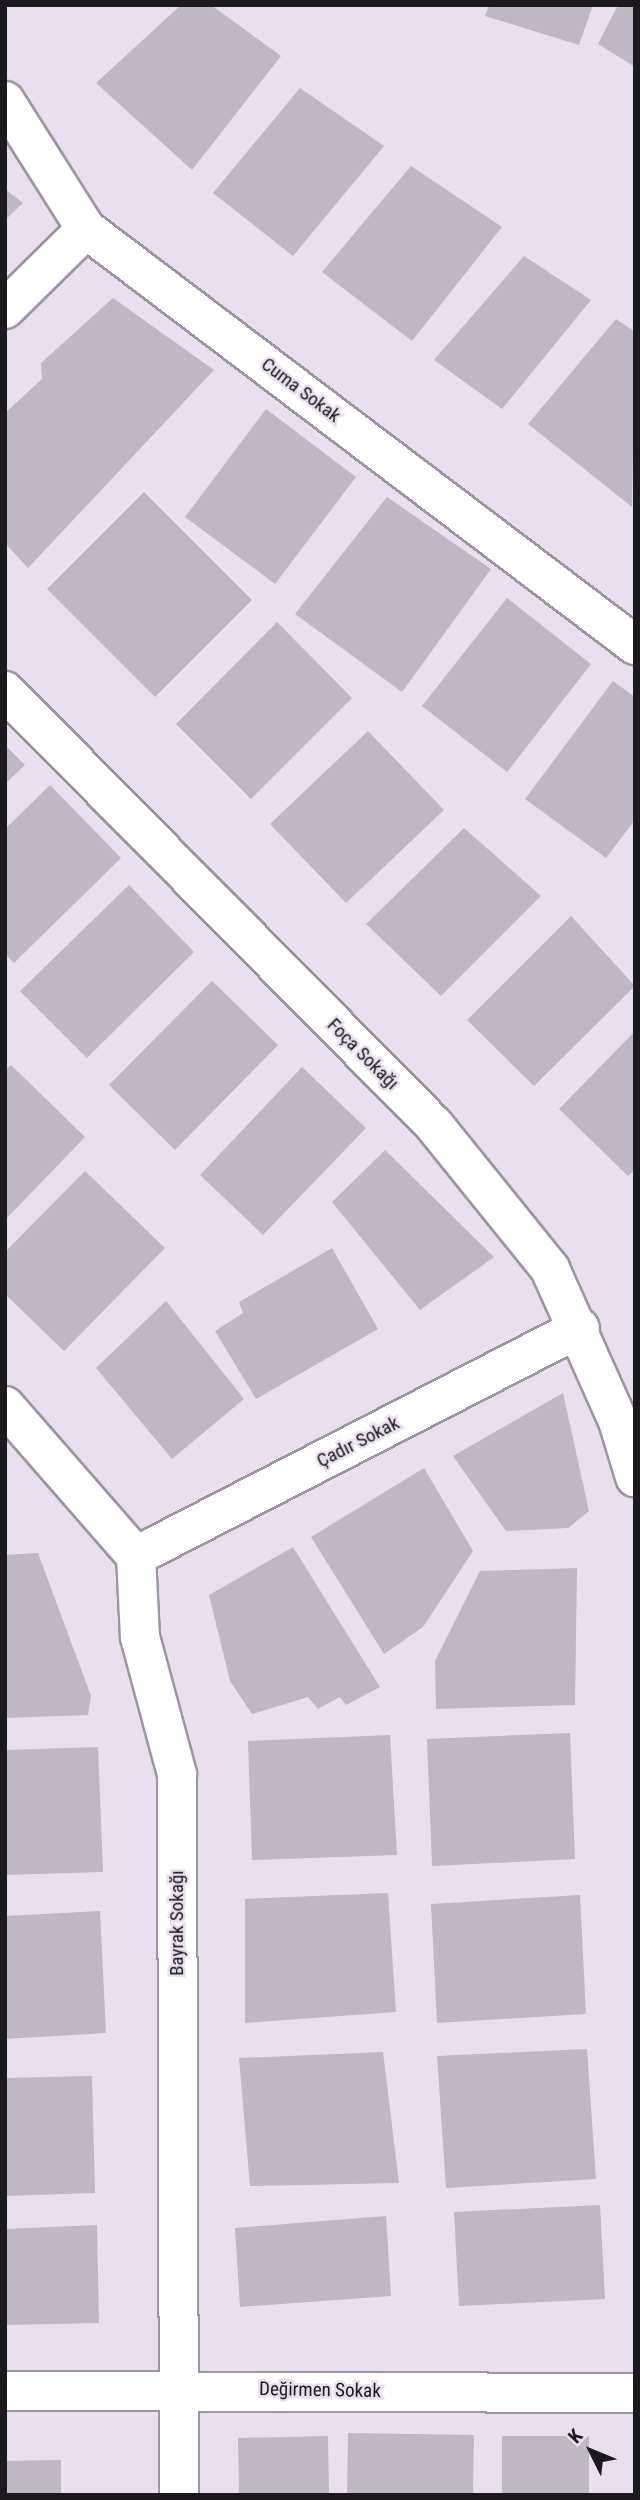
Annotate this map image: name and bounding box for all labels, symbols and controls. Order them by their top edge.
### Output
street label: Cuma Sokak [257,353,345,427]
street label: Foça Sokağı [323,1014,403,1094]
street label: Çadır Sokak [313,1412,403,1472]
street label: Bayrak Sokağı [166,1870,188,1976]
street label: Değirmen Sokak [259,2378,381,2402]
north arrow [556,2416,626,2486]
text: K [563,2425,587,2448]

